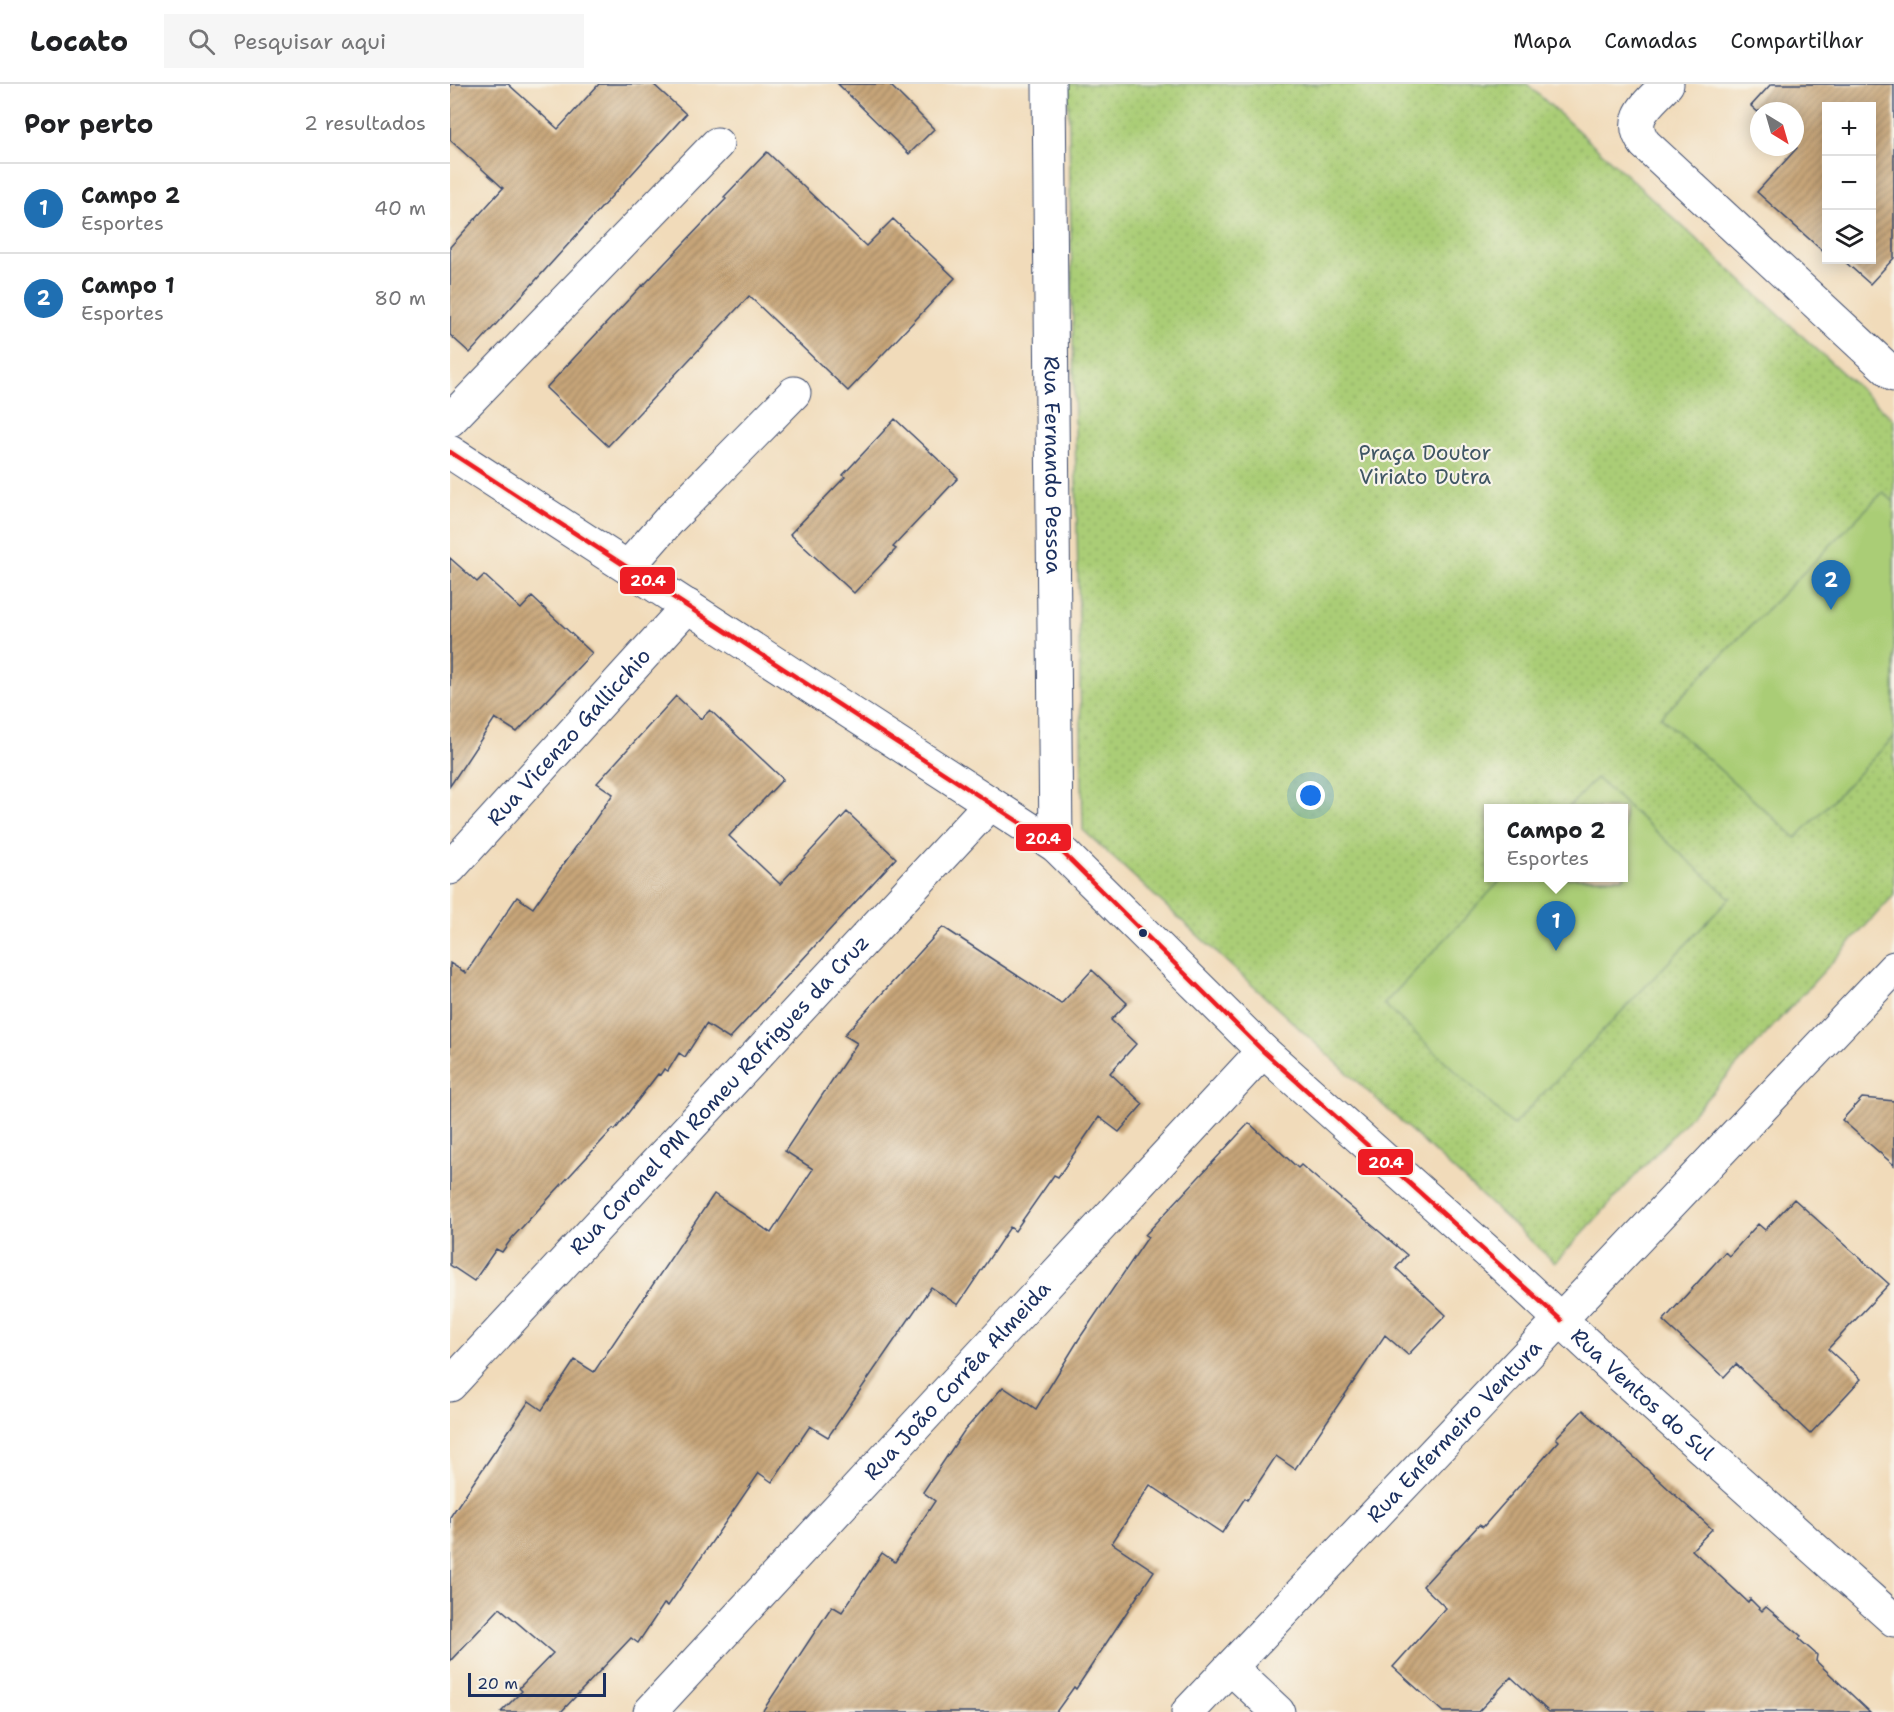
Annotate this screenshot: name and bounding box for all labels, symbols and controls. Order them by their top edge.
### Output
search box [164,14,584,68]
text: Locato [30,22,128,60]
icon: search [185,25,218,58]
text: Pesquisar aqui [233,27,386,56]
text: Mapa [1513,27,1571,55]
text: Camadas [1604,27,1698,55]
text: Compartilhar [1731,27,1864,55]
north arrow [1750,102,1804,156]
map controls [1822,102,1876,264]
button: + [1822,102,1876,156]
text: Por perto [24,106,153,141]
text: 2 resultados [304,110,426,136]
button: − [1822,156,1876,210]
text: Campo 2 [81,181,180,210]
text: 1 [39,195,48,221]
text: 40 m [374,195,426,221]
text: Esportes [81,210,164,236]
button: layers [1822,210,1876,264]
text: Campo 1 [81,271,175,300]
text: 2 [37,285,51,311]
text: 80 m [374,285,426,311]
text: Esportes [81,300,164,326]
street label: Rua Fernando Pessoa [1037,356,1068,574]
park label: Praça Doutor Viriato Dutra [1358,439,1492,491]
pin: 2 [1812,560,1850,610]
line badge: 20.4 [619,566,676,595]
text: 20.4 [630,570,666,591]
street label: Rua Vicenzo Gallicchio [481,642,657,832]
your location [1296,781,1325,810]
popup [1484,804,1628,882]
text: Campo 2 [1506,816,1606,845]
line badge: 20.4 [1015,823,1072,852]
text: 20.4 [1025,828,1061,849]
text: Esportes [1506,845,1589,871]
pin: 1 [1536,902,1576,951]
unlabelled marker [1137,927,1149,939]
street label: Rua Coronel PM Romeu Rofrigues da Cruz [564,929,875,1261]
line badge: 20.4 [1357,1148,1414,1176]
text: 20.4 [1368,1152,1404,1173]
street label: Rua João Corrêa Almeida [858,1275,1057,1486]
street label: Rua Ventos do Sul [1565,1322,1721,1467]
street label: Rua Enfermeiro Ventura [1361,1334,1548,1529]
scale bar [468,1670,606,1698]
text: 20 m [477,1673,518,1694]

